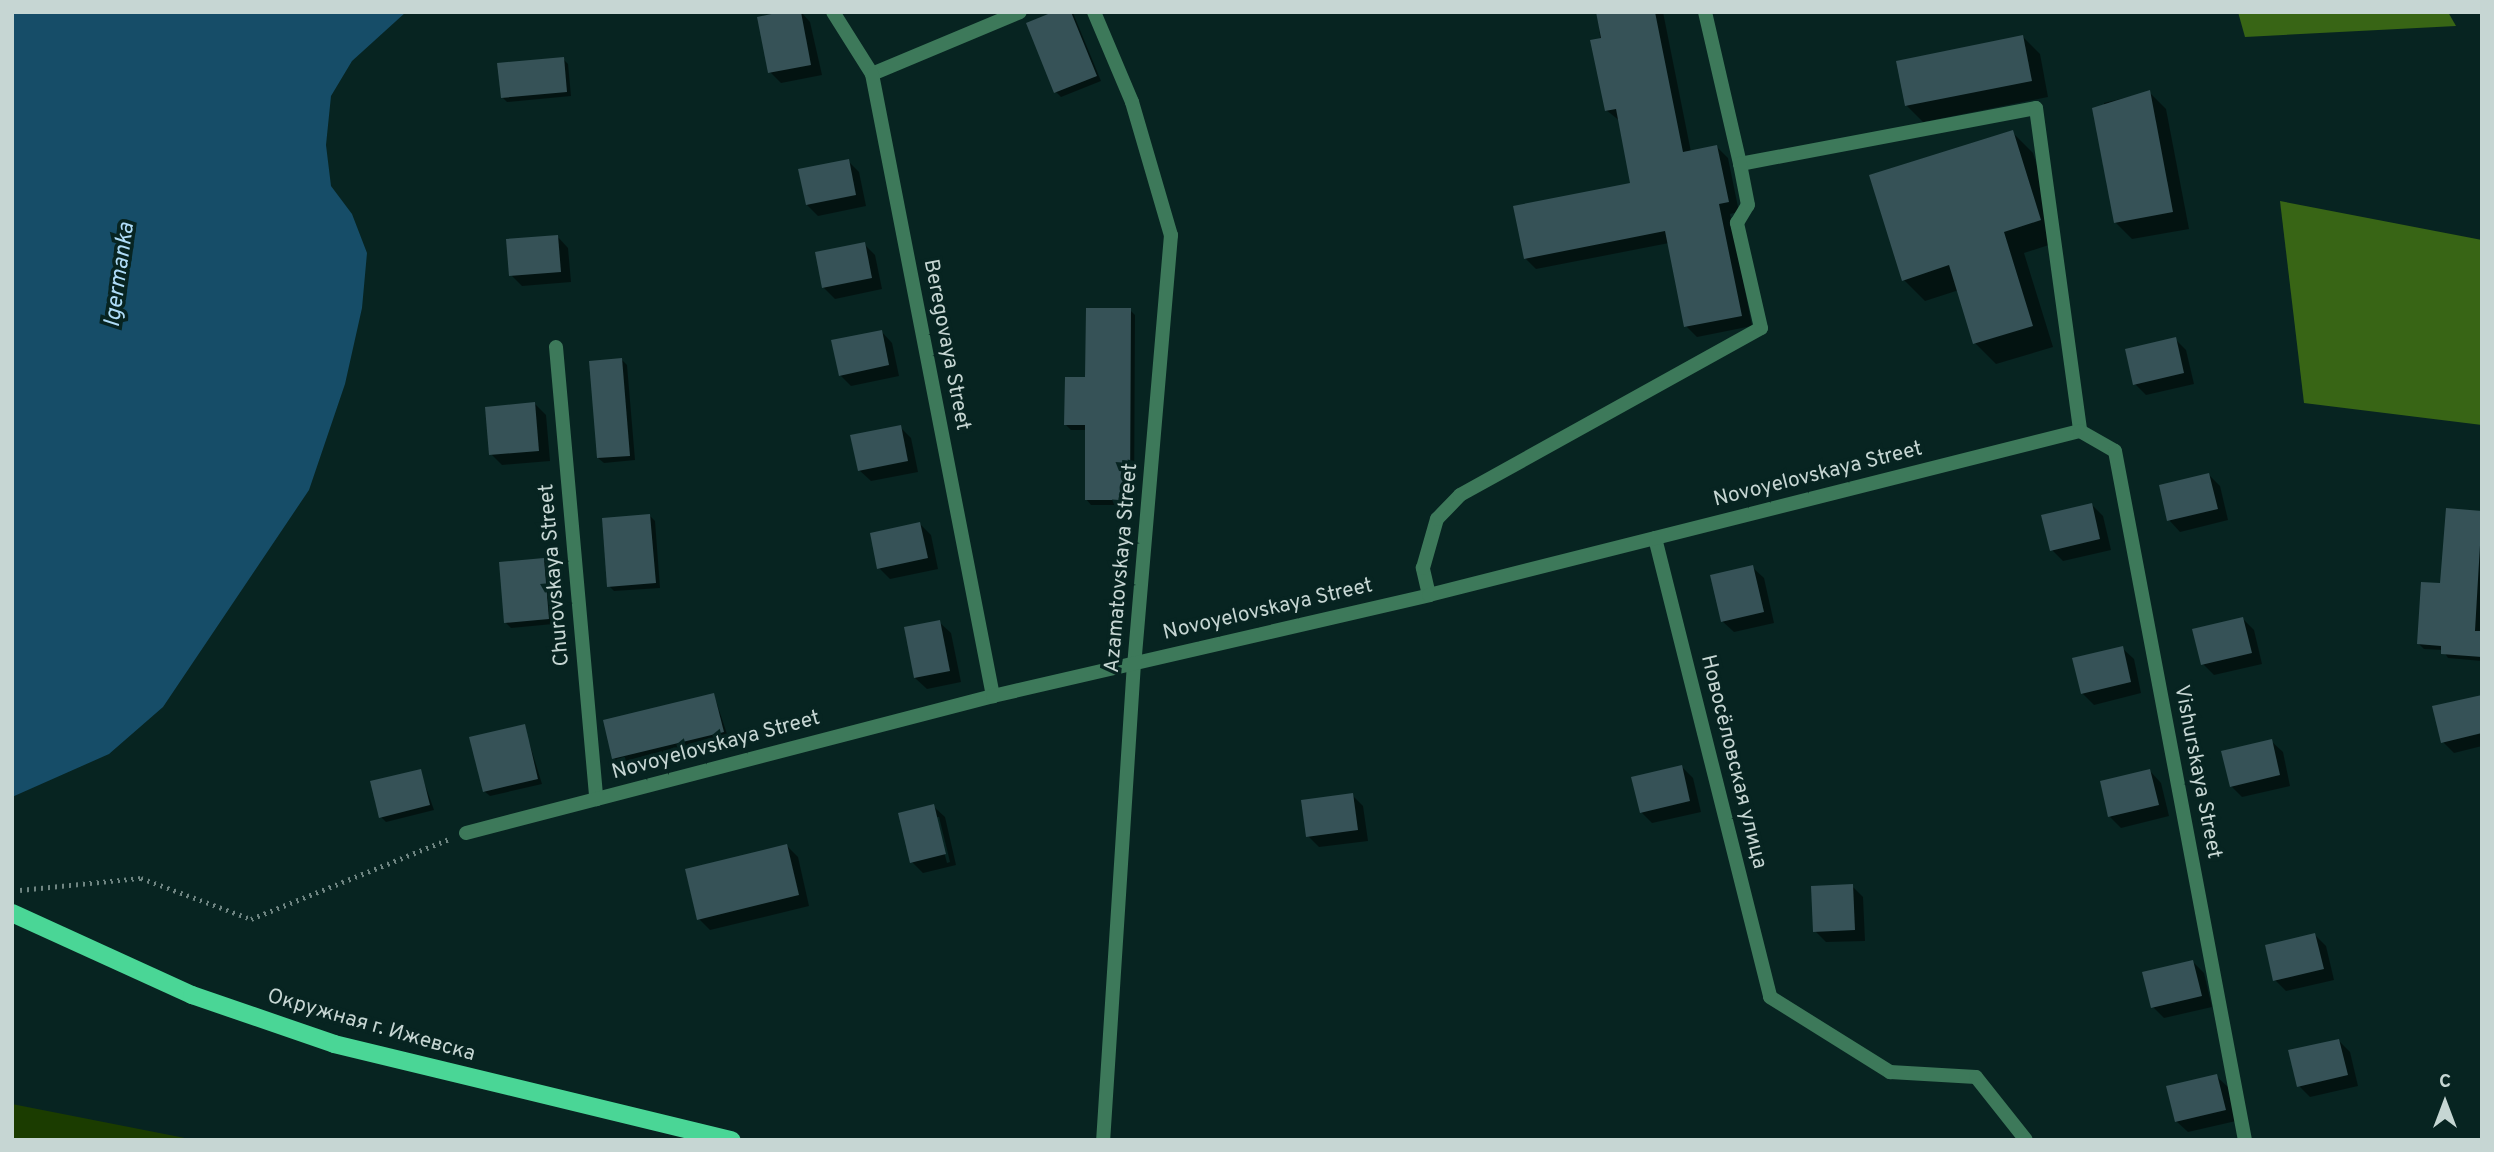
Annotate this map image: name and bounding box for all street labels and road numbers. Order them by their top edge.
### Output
street label: Beregovaya Street [917,257,975,433]
street label: Novoyelovskaya Street [1711,437,1925,513]
street label: Azamatovskaya Street [1100,462,1144,674]
street label: Churovskaya Street [534,483,576,667]
street label: Novoyelovskaya Street [1161,574,1375,646]
street label: Новосёловская улица [1694,652,1772,872]
street label: Vishurskaya Street [2168,683,2226,861]
street label: Novoyelovskaya Street [609,706,823,786]
street label: Окружная г. Ижевска [264,984,478,1068]

